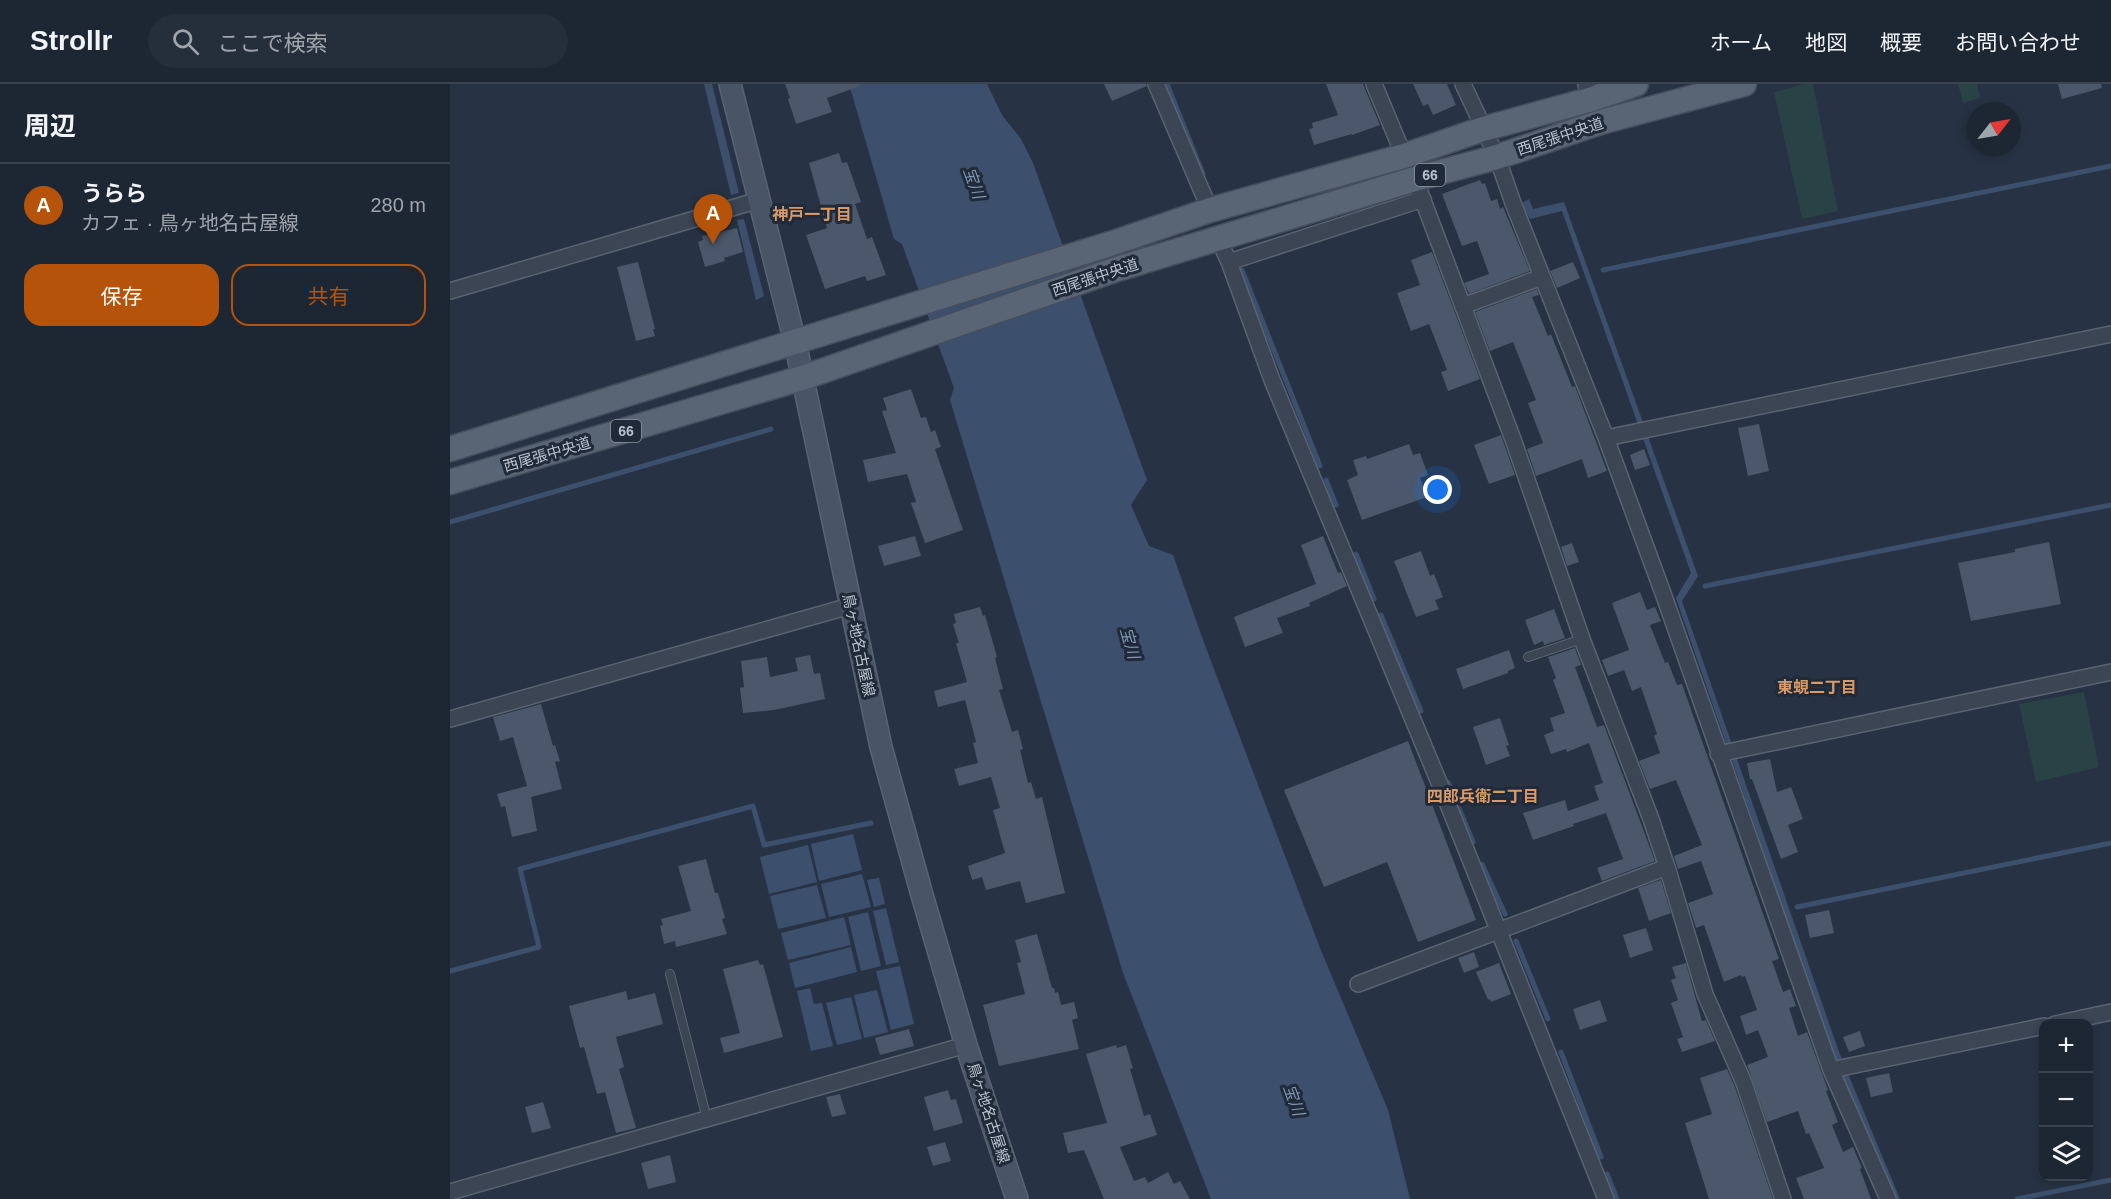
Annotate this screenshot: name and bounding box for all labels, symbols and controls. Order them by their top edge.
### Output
search box [148,14,568,68]
text: Strollr [30,25,112,56]
icon: search [169,25,202,58]
text: ここで検索 [217,31,327,56]
text: ホーム [1710,31,1772,54]
text: 地図 [1805,31,1847,54]
text: 概要 [1880,31,1922,54]
text: お問い合わせ [1955,31,2081,54]
north arrow [1967,102,2021,156]
text: 周辺 [24,111,76,141]
street label: 西尾張中央道 [1515,114,1605,158]
road number: 66 [1415,164,1445,186]
water label: 宝川 [961,165,988,203]
text: うらら [81,181,147,206]
text: A [36,194,51,216]
text: 280 m [370,194,426,216]
pin: A [694,194,732,244]
district label: 神戸一丁目 [772,205,852,223]
text: カフェ · 鳥ヶ地名古屋線 [81,212,299,234]
street label: 西尾張中央道 [1050,255,1140,299]
button: 保存 [24,264,219,326]
button: 共有 [231,264,426,326]
road number: 66 [611,420,641,442]
street label: 西尾張中央道 [501,433,593,475]
your location [1423,475,1452,504]
street label: 鳥ヶ地名古屋線 [840,592,878,698]
water label: 宝川 [1117,625,1143,663]
district label: 東蜆二丁目 [1777,679,1857,696]
district label: 四郎兵衛二丁目 [1427,788,1539,805]
map controls [2039,1019,2093,1181]
button: + [2039,1019,2093,1073]
street label: 鳥ヶ地名古屋線 [965,1060,1013,1166]
button: − [2039,1073,2093,1127]
water label: 宝川 [1281,1082,1308,1120]
button: layers [2039,1127,2093,1181]

